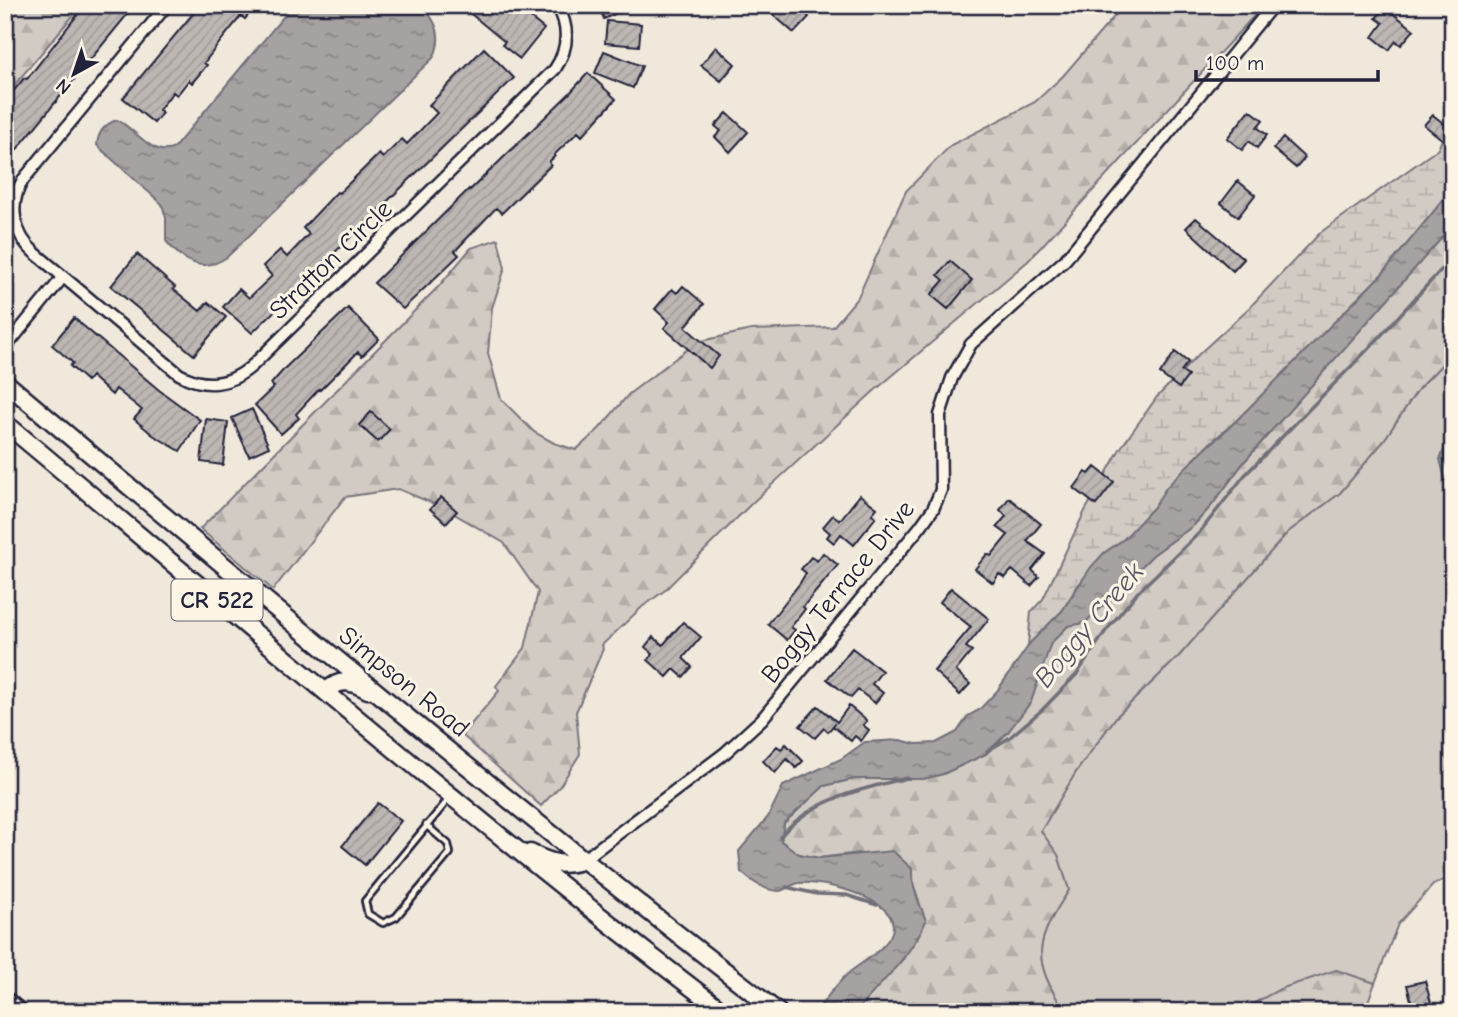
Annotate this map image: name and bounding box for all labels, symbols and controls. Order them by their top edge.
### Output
north arrow [38,38,108,108]
scale bar [1196,38,1378,82]
text: 100 m [1206,51,1264,75]
text: N [52,74,76,99]
street label: Stratton Circle [264,194,398,326]
street label: Boggy Terrace Drive [755,495,921,689]
water label: Boggy Creek [1028,556,1151,694]
road number: CR 522 [172,580,262,620]
street label: Simpson Road [333,620,475,744]

